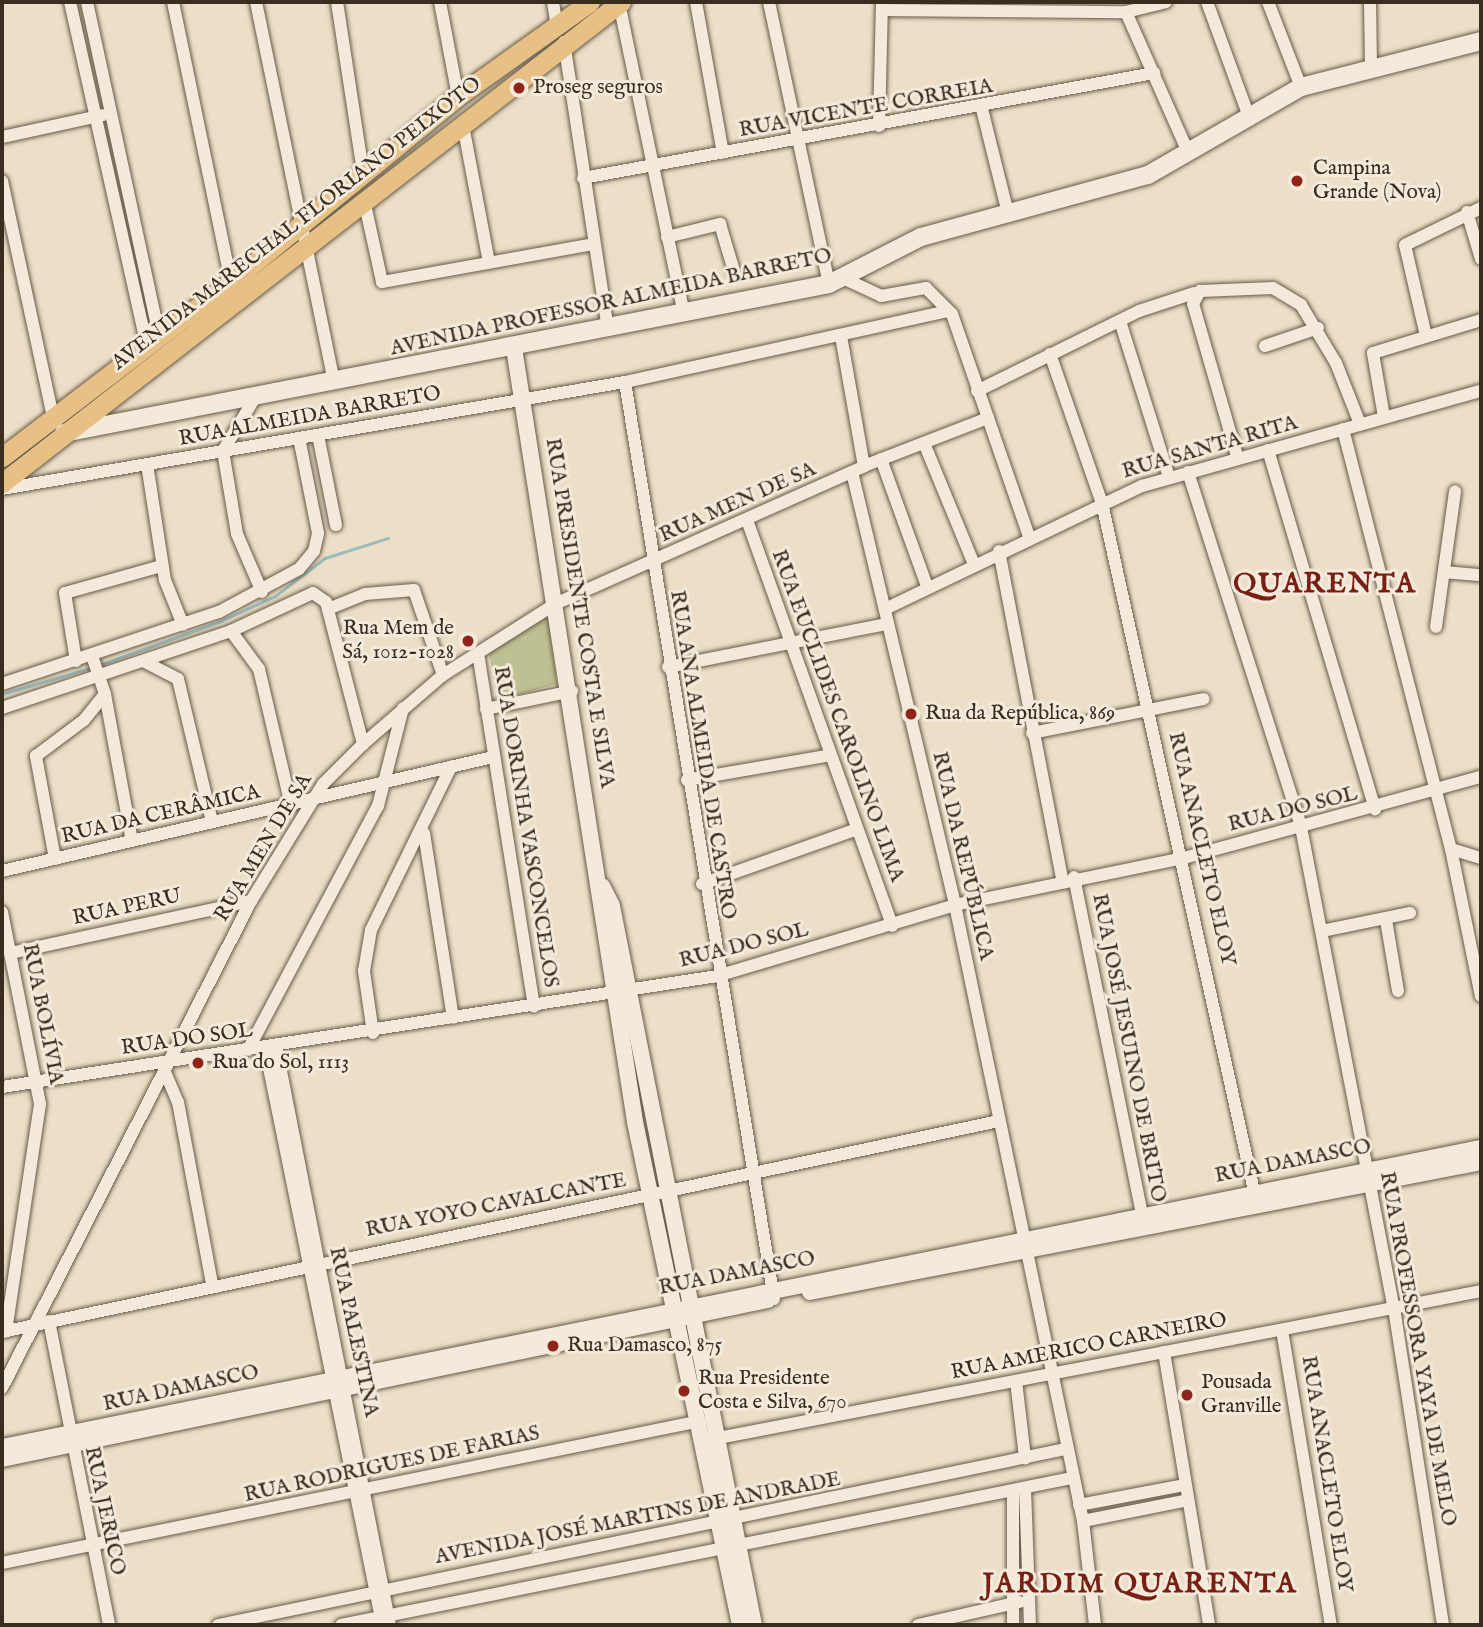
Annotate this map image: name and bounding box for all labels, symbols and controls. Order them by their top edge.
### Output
street label: AVENIDA MARECHAL FLORIANO PEIXOTO [107,72,487,376]
street label: RUA VICENTE CORREIA [737,74,995,144]
place label: Proseg seguros [533,75,663,101]
marker: Proseg seguros [511,80,527,96]
place label: Campina Grande (Nova) [1313,156,1441,206]
marker: Campina Grande (Nova) [1287,171,1307,191]
street label: AVENIDA PROFESSOR ALMEIDA BARRETO [388,244,834,362]
street label: RUA ALMEIDA BARRETO [177,382,443,452]
street label: RUA SANTA RITA [1119,411,1301,485]
street label: RUA PRESIDENTE COSTA E SILVA [539,436,619,790]
street label: RUA MEN DE SA [656,457,820,549]
street label: RUA EUCLIDES CAROLINO LIMA [765,546,909,886]
district label: QUARENTA [1234,568,1416,602]
street label: RUA ANA ALMEIDA DE CASTRO [664,589,740,921]
place label: Rua Mem de Sá, 1012-1028 [342,616,454,666]
marker: Rua Mem de Sá, 1012-1028 [460,633,476,649]
street label: RUA DORINHA VASCONCELOS [487,664,563,990]
place label: Rua da República, 869 [925,701,1115,727]
marker: Rua da República, 869 [903,706,919,722]
street label: RUA ANACLETO ELOY [1162,730,1240,968]
street label: RUA DA REPÚBLICA [926,749,998,963]
street label: RUA MEN DE SA [210,769,318,927]
street label: RUA DA CERÂMICA [59,780,263,850]
street label: RUA DO SOL [1226,782,1360,838]
street label: RUA PERU [70,884,184,932]
street label: RUA JOSÉ JESUINO DE BRITO [1086,891,1170,1205]
street label: RUA DO SOL [677,918,811,974]
street label: RUA BOLÍVIA [16,942,68,1086]
street label: RUA DO SOL [120,1018,254,1062]
place label: Rua do Sol, 1113 [212,1050,349,1076]
marker: Rua do Sol, 1113 [190,1055,206,1071]
street label: RUA DAMASCO [1213,1135,1373,1189]
street label: RUA YOYO CAVALCANTE [364,1168,628,1244]
street label: RUA PROFESSORA YAYA DE MELO [1373,1170,1461,1528]
street label: RUA PALESTINA [323,1245,383,1419]
street label: RUA DAMASCO [657,1247,817,1301]
street label: RUA AMERICO CARNEIRO [949,1308,1229,1386]
place label: Rua Damasco, 875 [567,1333,722,1359]
marker: Rua Damasco, 875 [545,1338,561,1354]
street label: RUA ANACLETO ELOY [1295,1354,1357,1594]
street label: RUA DAMASCO [101,1360,261,1418]
place label: Rua Presidente Costa e Silva, 670 [698,1366,847,1416]
place label: Pousada Granville [1201,1370,1281,1420]
marker: Rua Presidente Costa e Silva, 670 [676,1383,692,1399]
marker: Pousada Granville [1179,1387,1195,1403]
street label: RUA RODRIGUES DE FARIAS [242,1421,542,1509]
street label: RUA JERICO [78,1444,130,1578]
street label: AVENIDA JOSÉ MARTINS DE ANDRADE [433,1467,843,1571]
district label: JARDIM QUARENTA [984,1568,1296,1602]

